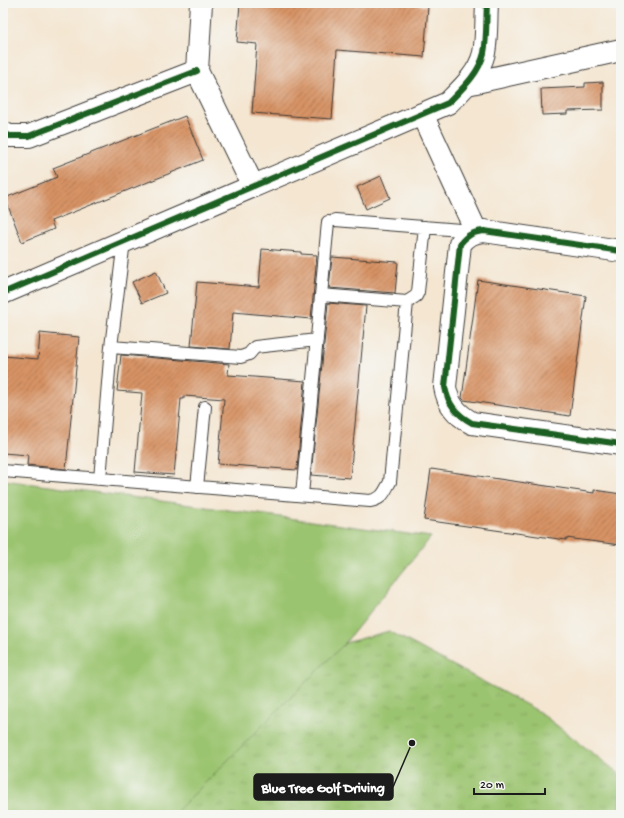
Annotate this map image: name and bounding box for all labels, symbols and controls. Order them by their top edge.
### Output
scale bar [474,770,545,796]
callout: Blue Tree Golf Driving [254,774,393,800]
text: 20 m [480,779,505,793]
text: Blue Tree Golf Driving [260,781,385,798]

